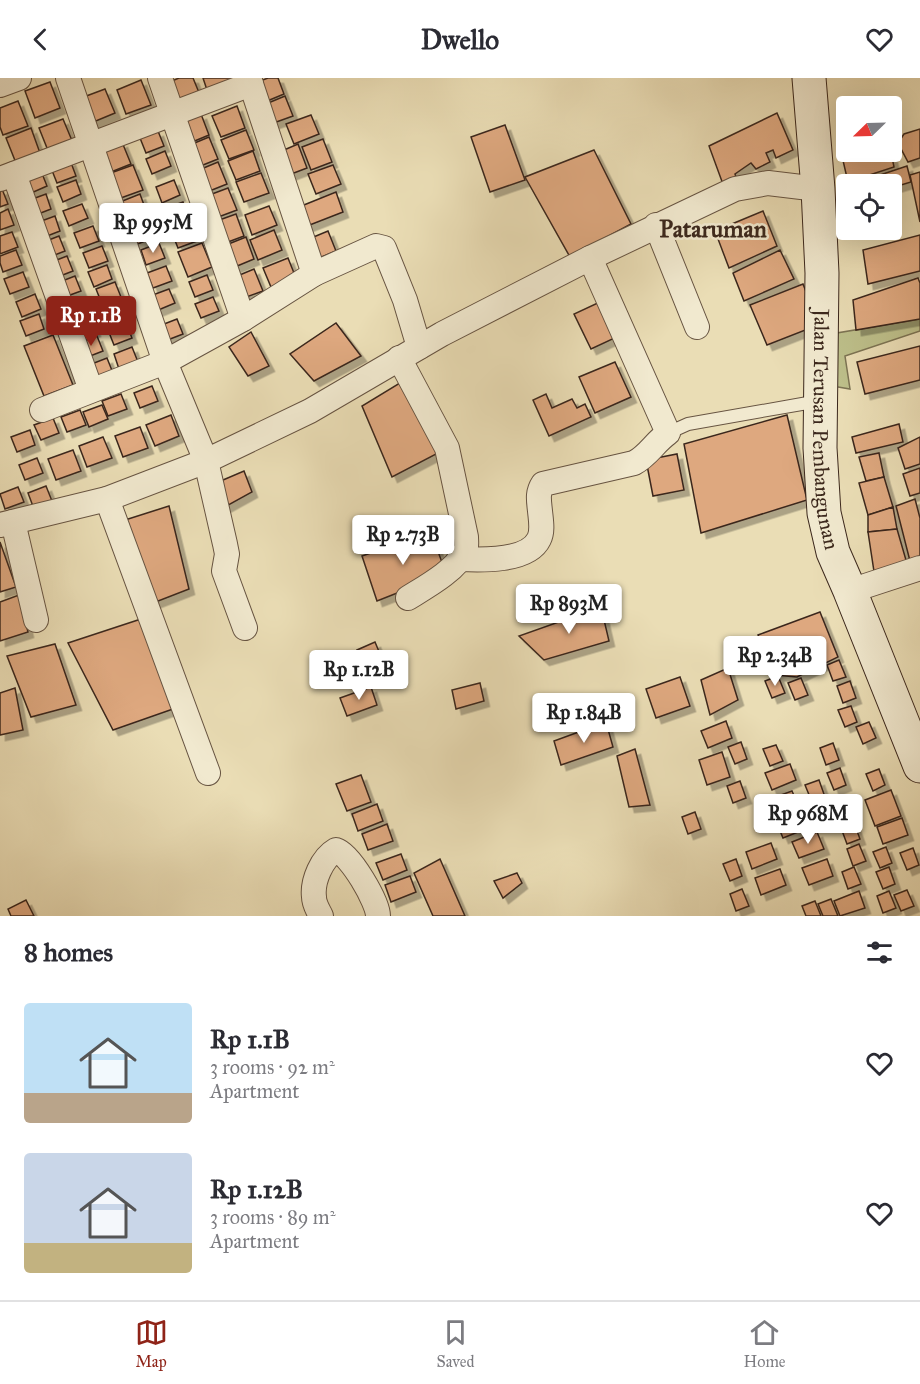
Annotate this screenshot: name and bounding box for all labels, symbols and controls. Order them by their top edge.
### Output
icon: back [24,23,57,56]
text: Dwello [421,23,499,56]
icon: heart [863,23,896,56]
north arrow [836,96,902,162]
map controls [836,96,902,240]
button: locate [836,174,902,240]
pin: Rp 995M [98,203,208,254]
text: Rp 995M [113,210,193,234]
district label: Pataruman [659,214,767,244]
pin: Rp 1.1B [36,296,146,347]
text: Rp 1.1B [60,303,122,327]
street label: Jalan Terusan Pembangunan [807,307,845,552]
pin: Rp 2.73B [341,515,465,566]
text: Rp 2.73B [366,522,440,546]
pin: Rp 893M [514,584,624,635]
text: Rp 893M [530,591,608,615]
pin: Rp 2.34B [713,636,837,687]
text: Rp 2.34B [737,643,813,667]
pin: Rp 1.12B [297,650,421,701]
text: Rp 1.12B [323,657,395,681]
pin: Rp 1.84B [522,693,646,744]
text: Rp 1.84B [546,700,622,724]
pin: Rp 968M [753,794,863,845]
text: Rp 968M [768,801,848,825]
text: 8 homes [24,936,113,968]
icon: filters [863,936,896,969]
text: Rp 1.1B [210,1023,290,1055]
icon: home [72,1027,144,1099]
icon: heart [863,1047,896,1080]
text: 3 rooms · 92 m² [210,1055,335,1079]
text: Apartment [210,1079,299,1103]
text: Rp 1.12B [210,1173,303,1205]
icon: home [72,1177,144,1249]
icon: heart [863,1197,896,1230]
text: 3 rooms · 89 m² [210,1205,335,1229]
text: Apartment [210,1229,299,1253]
tab: Map [135,1316,168,1371]
tab: Saved [437,1316,475,1371]
tab: Home [744,1316,785,1371]

